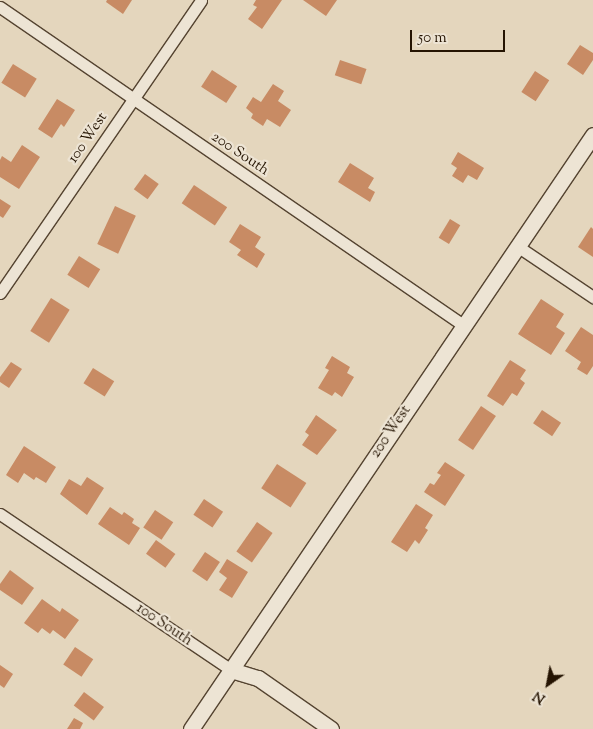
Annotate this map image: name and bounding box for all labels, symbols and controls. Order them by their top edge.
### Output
scale bar [413,20,508,52]
text: 50 m [418,28,447,49]
street label: 100 West [65,109,111,167]
street label: 200 South [208,128,272,180]
street label: 200 West [367,402,415,462]
street label: 100 South [133,600,195,650]
north arrow [523,659,573,709]
text: N [530,685,550,708]

